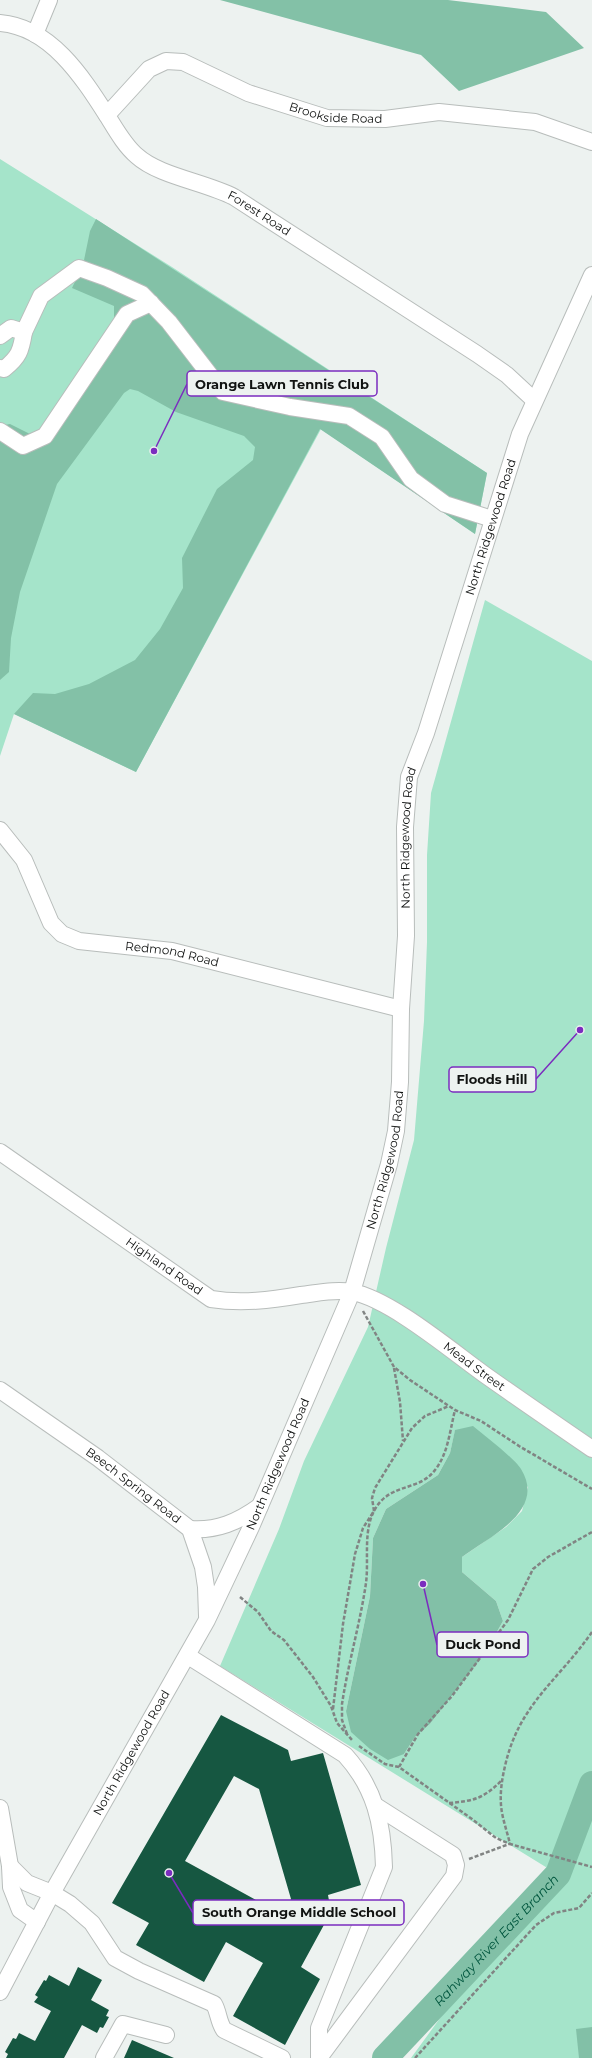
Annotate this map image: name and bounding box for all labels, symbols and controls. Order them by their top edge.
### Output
street label: Brookside Road [287,98,383,126]
street label: Forest Road [225,187,294,239]
callout: Orange Lawn Tennis Club [187,371,377,396]
text: Orange Lawn Tennis Club [195,376,369,392]
street label: North Ridgewood Road [462,457,519,597]
street label: North Ridgewood Road [397,765,419,909]
street label: Redmond Road [124,938,221,970]
callout: Floods Hill [449,1067,536,1092]
text: Floods Hill [456,1071,528,1087]
street label: North Ridgewood Road [363,1090,406,1231]
street label: Highland Road [123,1234,206,1298]
street label: Mead Street [441,1338,508,1394]
street label: North Ridgewood Road [243,1396,312,1532]
street label: Beech Spring Road [83,1444,184,1526]
callout: Duck Pond [437,1632,528,1657]
text: Duck Pond [445,1636,521,1652]
street label: North Ridgewood Road [90,1687,173,1818]
water label: Rahway River East Branch [430,1871,562,2009]
callout: South Orange Middle School [193,1900,404,1925]
text: South Orange Middle School [202,1904,396,1920]

